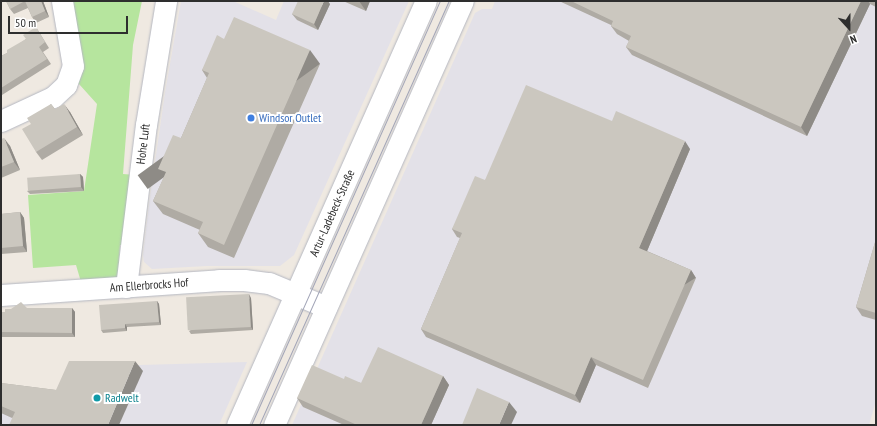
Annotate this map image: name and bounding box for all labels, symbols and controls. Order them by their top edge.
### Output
scale bar [10,8,130,34]
north arrow [829,8,869,48]
text: 50 m [15,15,36,30]
text: N [848,32,859,47]
place label: Windsor Outlet [259,111,321,125]
marker: Windsor Outlet [246,113,256,123]
street label: Hohe Luft [133,123,153,165]
street label: Artur-Ladebeck-Straße [306,167,358,259]
street label: Am Ellerbrocks Hof [109,275,189,295]
place label: Radwelt [105,391,139,405]
marker: Radwelt [92,393,102,403]

